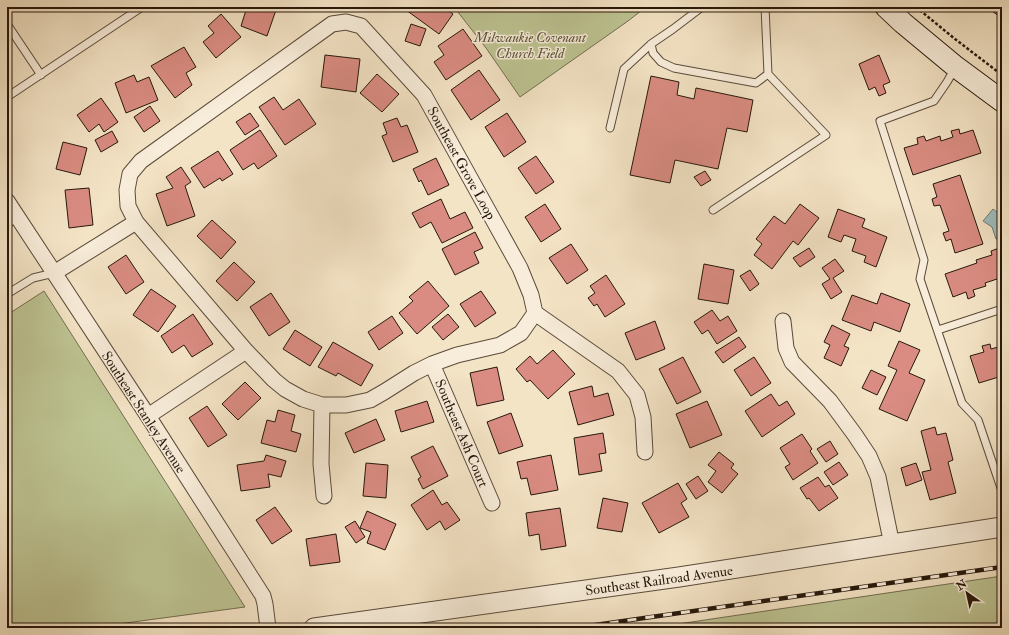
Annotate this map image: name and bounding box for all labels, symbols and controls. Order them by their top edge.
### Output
park label: Milwaukie Covenant Church Field [473,29,587,62]
street label: Southeast Grove Loop [423,104,500,223]
street label: Southeast Stanley Avenue [97,348,189,477]
street label: Southeast Ash Court [431,377,492,490]
street label: Southeast Railroad Avenue [584,562,734,599]
north arrow [947,573,987,613]
text: N [953,576,970,594]

